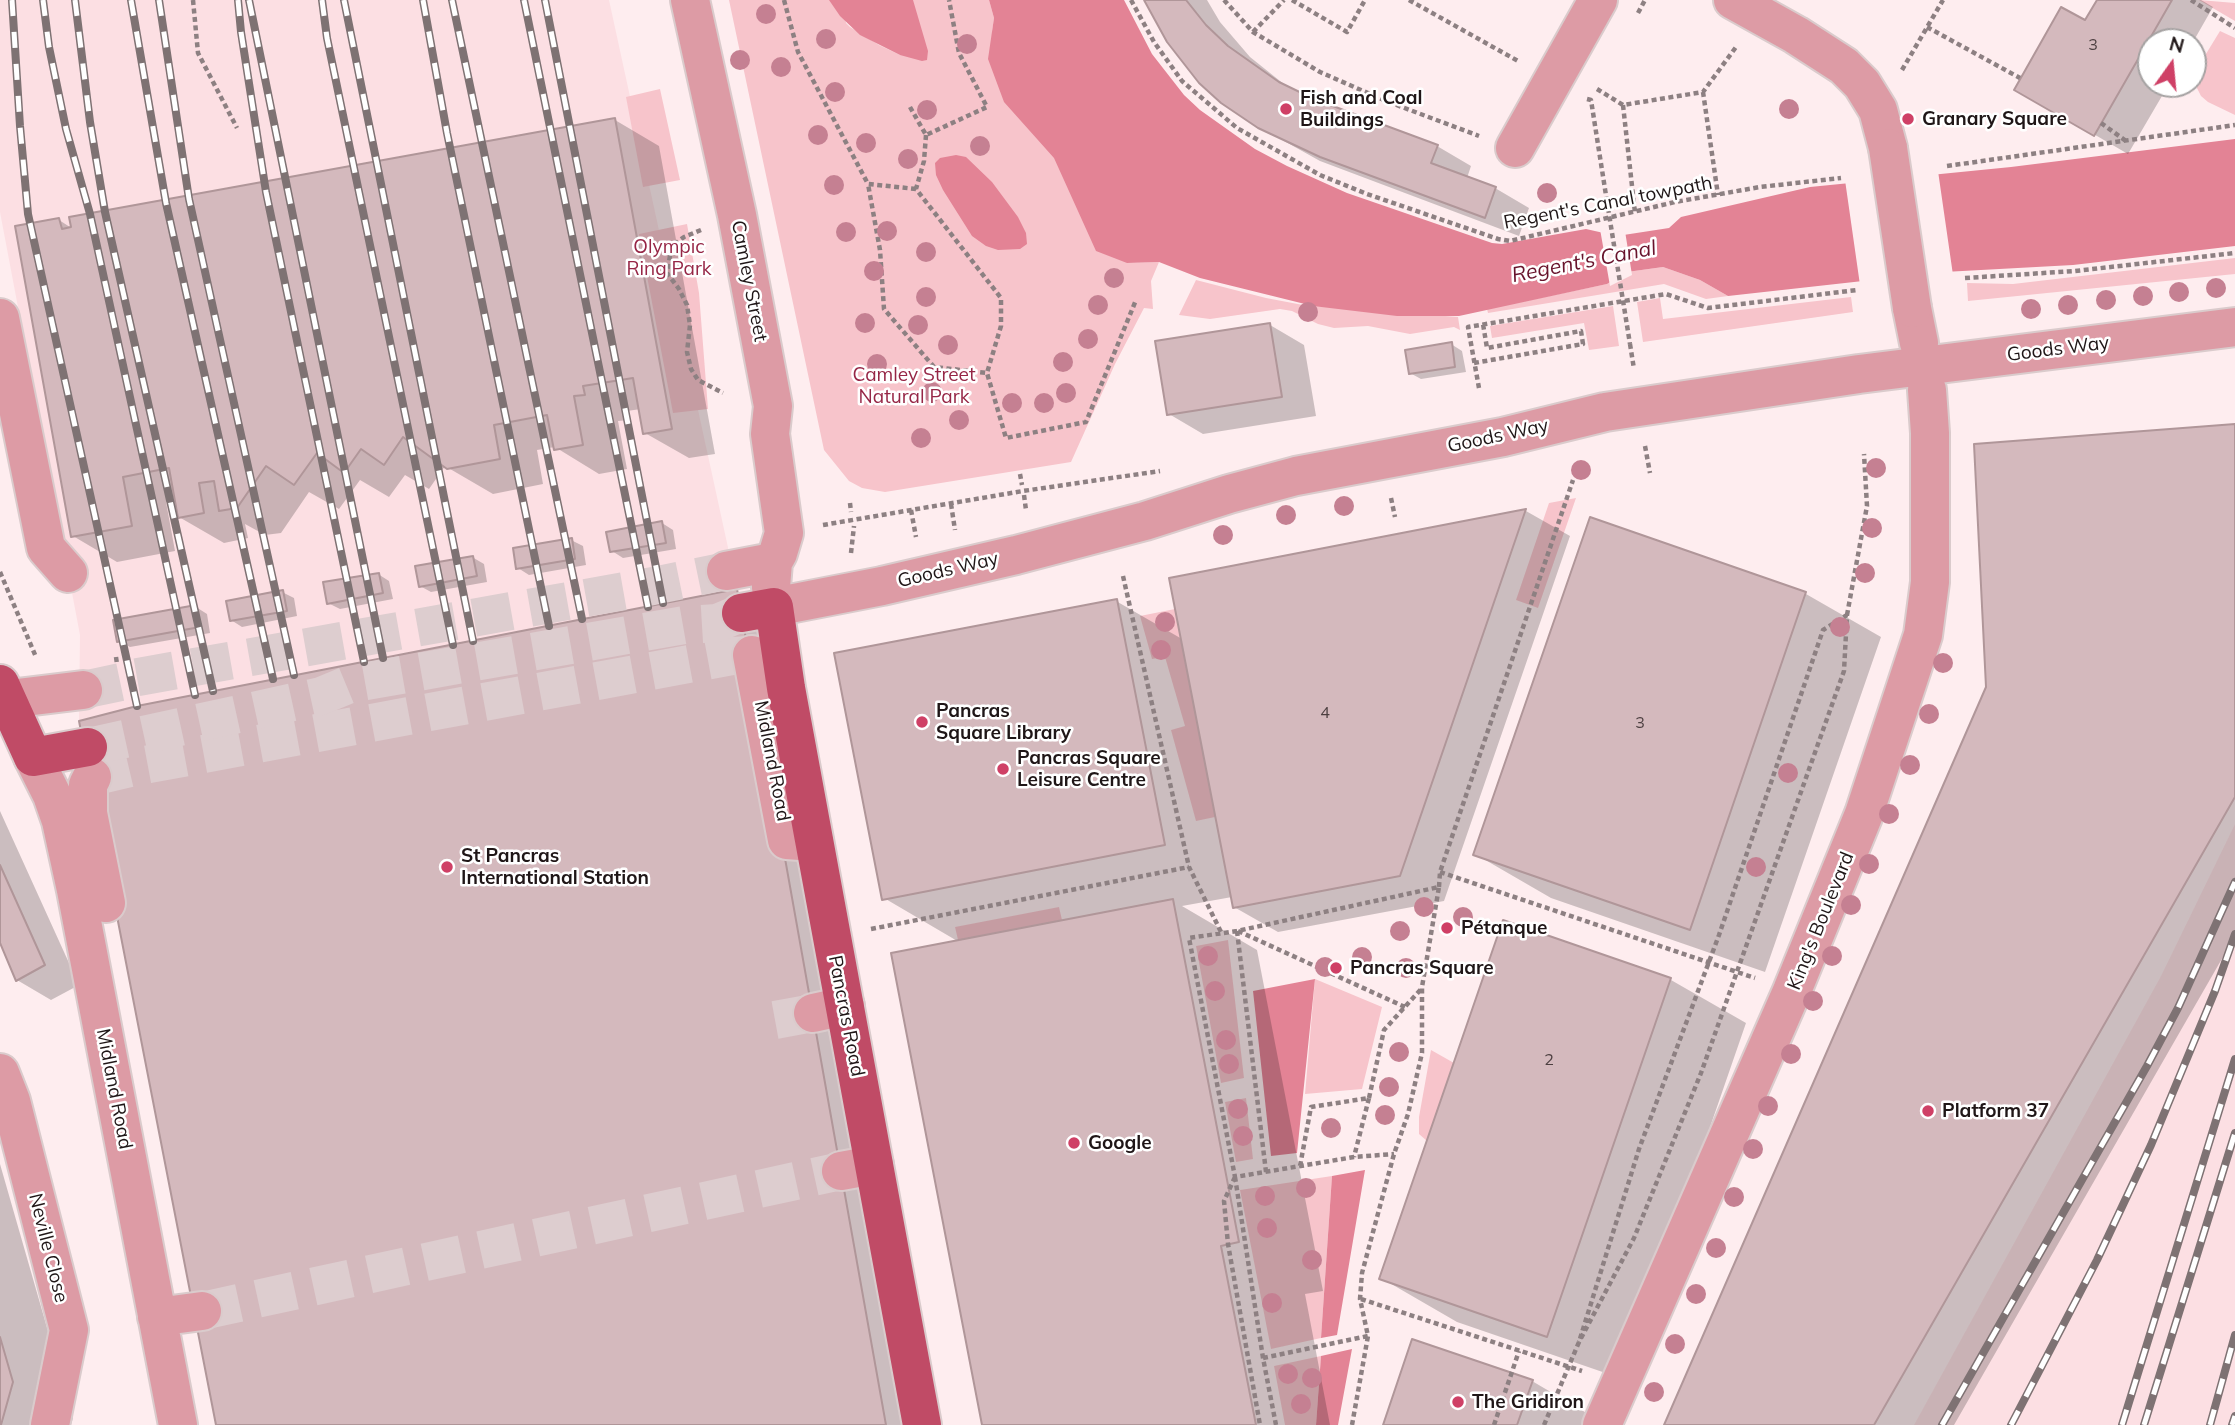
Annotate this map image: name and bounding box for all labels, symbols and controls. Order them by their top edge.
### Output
north arrow [2137,28,2207,98]
text: N [2167,31,2187,58]
house number: 3 [2088,35,2098,55]
place label: Fish and Coal Buildings [1300,87,1423,131]
marker: Fish and Coal Buildings [1278,101,1294,117]
place label: Granary Square [1922,108,2067,130]
marker: Granary Square [1900,111,1916,127]
street label: Regent's Canal towpath [1502,172,1714,234]
street label: Camley Street [726,218,772,344]
park label: Olympic Ring Park [626,236,712,280]
water label: Regent's Canal [1510,236,1658,288]
street label: Goods Way [2006,331,2110,367]
park label: Camley Street Natural Park [852,364,976,408]
street label: Goods Way [1445,414,1551,458]
street label: Goods Way [895,547,1001,593]
street label: Midland Road [749,699,795,823]
place label: Pancras Square Library [936,700,1071,744]
house number: 4 [1320,703,1330,723]
house number: 3 [1635,713,1645,733]
marker: Pancras Square Library [914,714,930,730]
place label: Pancras Square Leisure Centre [1017,747,1161,791]
marker: Pancras Square Leisure Centre [995,761,1011,777]
place label: St Pancras International Station [461,845,649,889]
street label: King's Boulevard [1783,849,1859,993]
marker: St Pancras International Station [439,859,455,875]
place label: Pétanque [1461,917,1548,939]
marker: Pétanque [1439,920,1455,936]
street label: Pancras Road [823,953,869,1079]
place label: Pancras Square [1350,957,1494,979]
marker: Pancras Square [1328,960,1344,976]
street label: Midland Road [91,1027,137,1151]
house number: 2 [1544,1050,1554,1070]
place label: Platform 37 [1942,1100,2049,1122]
marker: Platform 37 [1920,1103,1936,1119]
place label: Google [1088,1132,1152,1154]
marker: Google [1066,1135,1082,1151]
street label: Neville Close [23,1191,73,1305]
place label: The Gridiron [1472,1391,1584,1413]
marker: The Gridiron [1450,1394,1466,1410]

